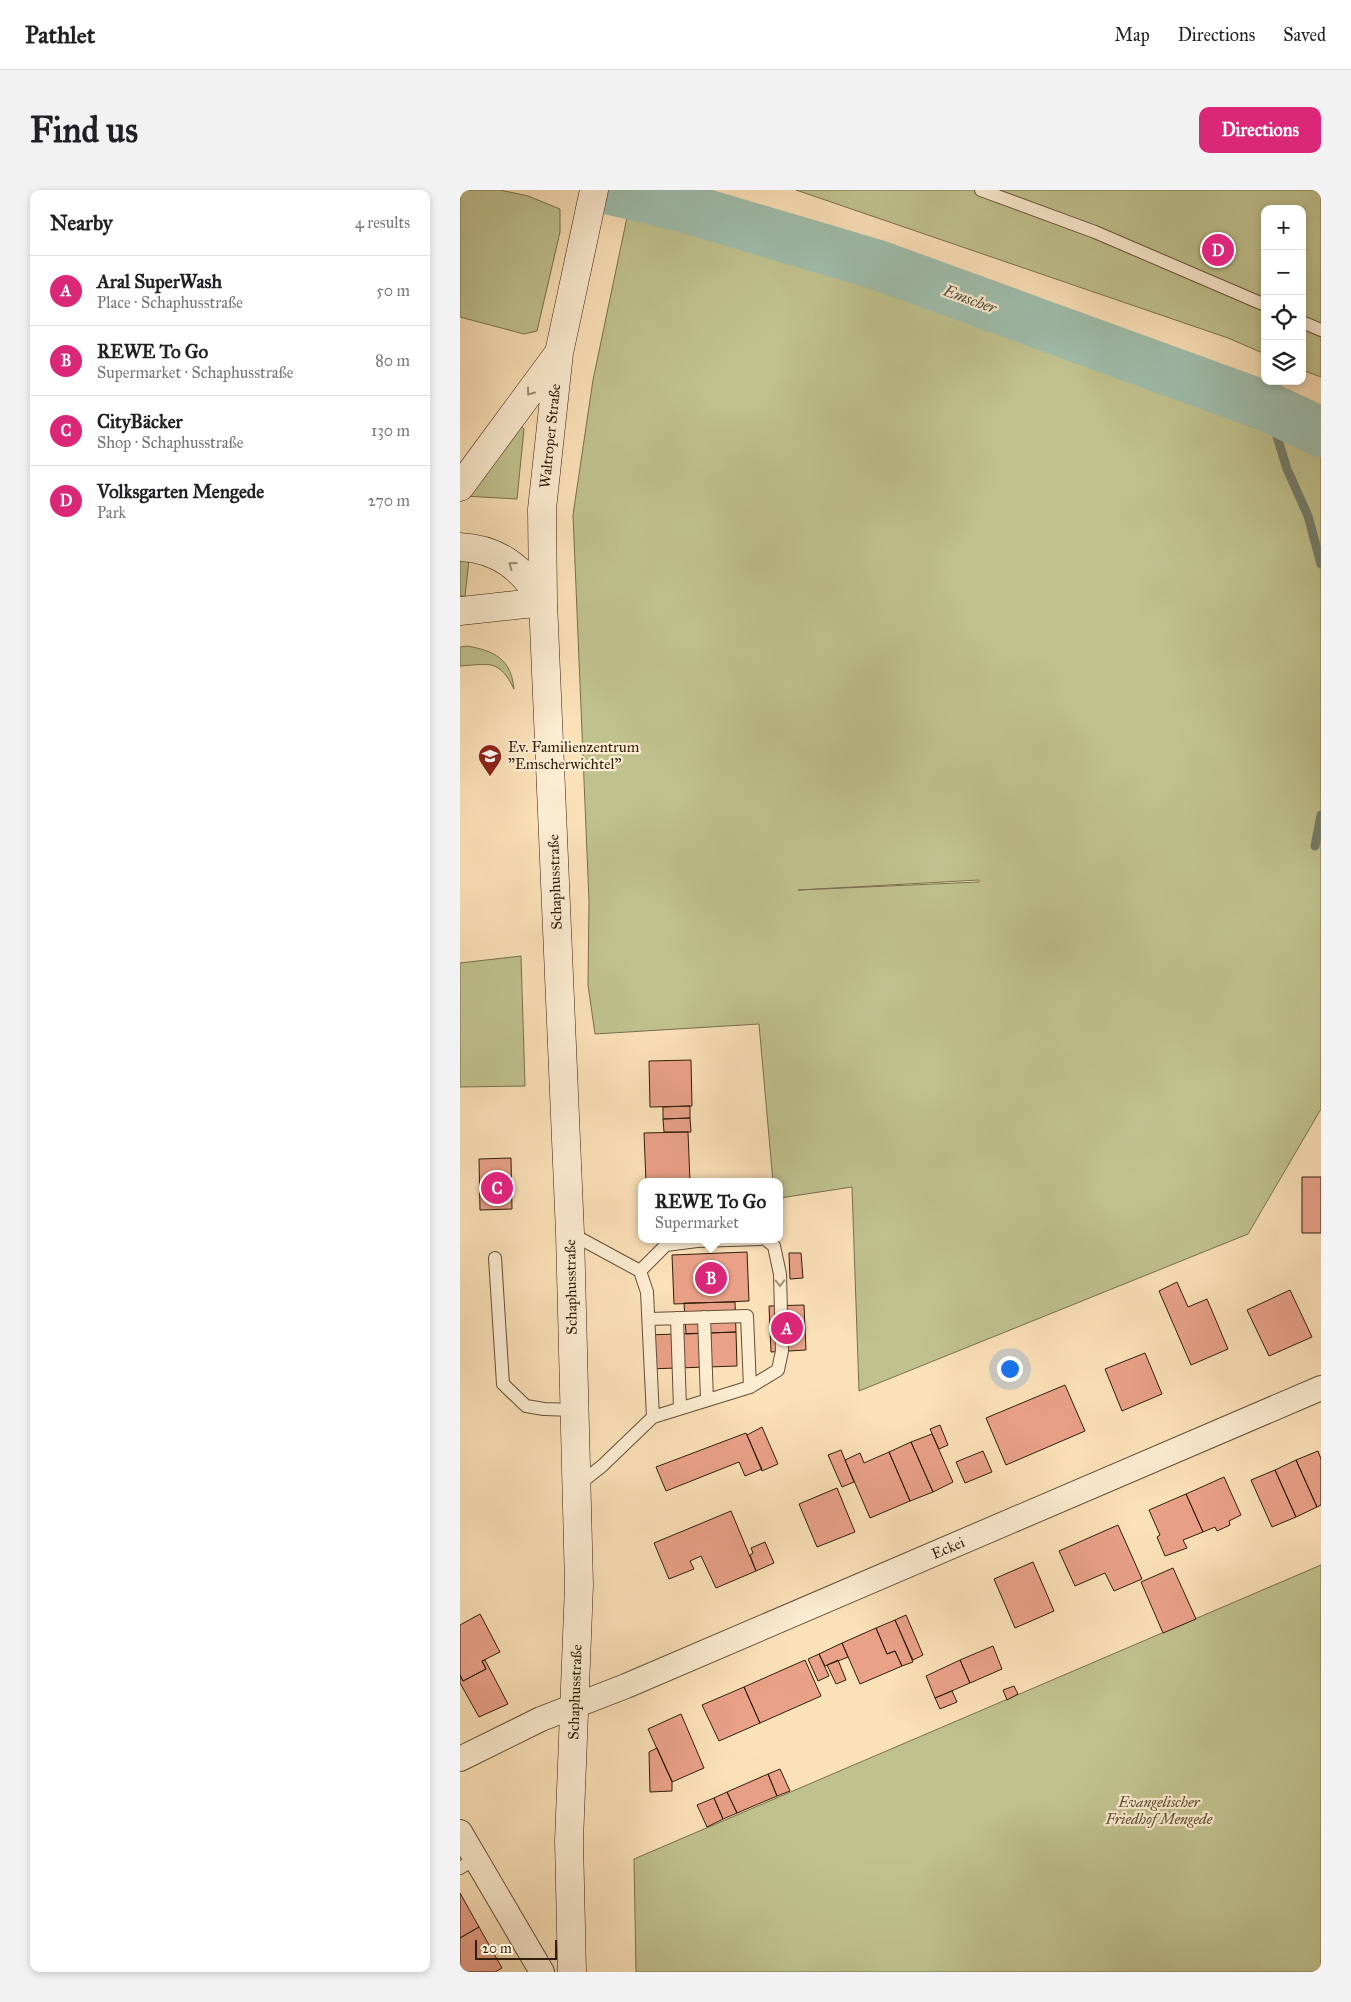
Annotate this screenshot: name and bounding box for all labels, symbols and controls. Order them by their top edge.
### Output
text: Pathlet [25,20,95,50]
text: Map [1114,24,1150,46]
text: Directions [1178,24,1255,46]
text: Saved [1283,24,1326,46]
button: Directions [1199,107,1321,153]
text: Find us [30,109,138,152]
map controls [1261,205,1306,385]
button: + [1261,205,1306,250]
text: Nearby [50,210,113,236]
text: 4 results [355,213,410,232]
pin: D [1202,231,1234,269]
button: − [1261,250,1306,295]
text: Aral SuperWash [97,270,222,293]
water label: Emscher [940,280,1000,318]
text: A [61,281,71,300]
text: 50 m [376,281,410,300]
text: Place · Schaphusstraße [97,293,243,312]
button: locate [1261,295,1306,340]
text: REWE To Go [97,340,208,363]
button: layers [1261,340,1306,385]
text: B [61,351,71,370]
text: 80 m [375,351,410,370]
text: Supermarket · Schaphusstraße [97,363,293,382]
street label: Waltroper Straße [536,383,564,489]
one-way arrow [527,387,536,396]
text: CityBäcker [97,410,183,433]
text: C [61,421,71,440]
text: 130 m [371,421,410,440]
text: Shop · Schaphusstraße [97,433,243,452]
text: Volksgarten Mengede [97,480,264,503]
text: D [60,491,72,510]
text: 270 m [368,491,410,510]
text: Park [97,503,126,522]
one-way arrow [508,562,518,571]
place label: Ev. Familienzentrum "Emscherwichtel" [508,738,640,773]
school or university icon: Ev. Familienzentrum "Emscherwichtel" [477,743,503,777]
street label: Schaphusstraße [544,834,566,930]
pin: C [481,1169,513,1207]
popup [638,1178,783,1243]
text: REWE To Go [655,1190,766,1213]
text: Supermarket [655,1213,739,1232]
street label: Schaphusstraße [561,1239,581,1335]
pin: B [695,1259,727,1297]
one-way arrow [775,1280,785,1287]
pin: A [771,1309,803,1347]
your location [997,1356,1023,1382]
street label: Eckei [929,1533,967,1563]
street label: Schaphusstraße [564,1644,586,1740]
park label: Evangelischer Friedhof Mengede [1105,1793,1213,1828]
scale bar [475,1937,558,1960]
text: 20 m [482,1940,512,1957]

